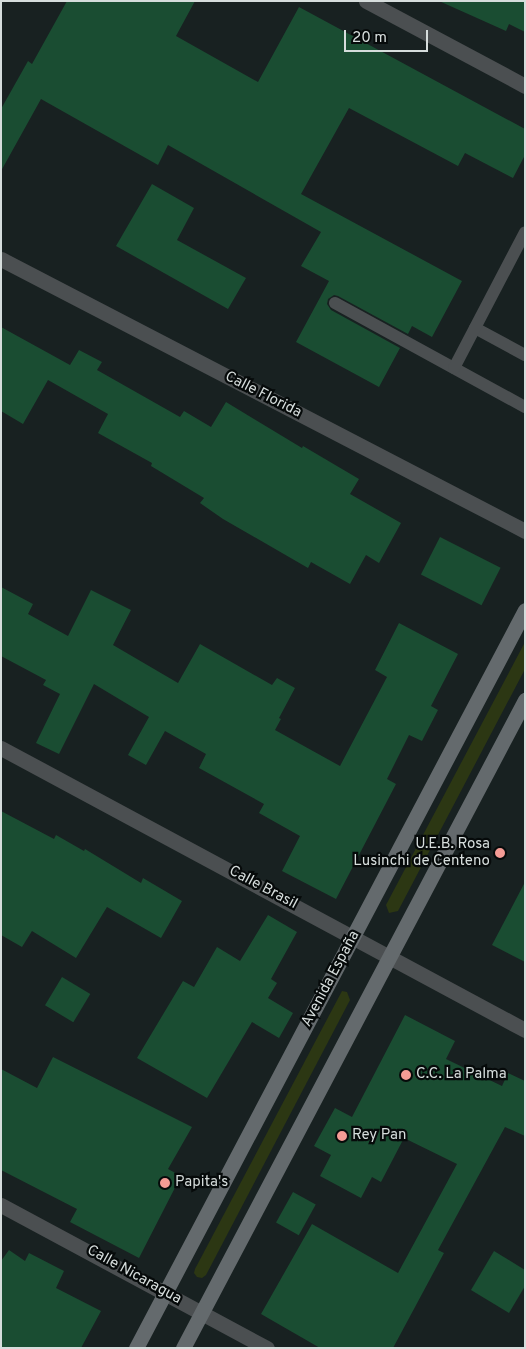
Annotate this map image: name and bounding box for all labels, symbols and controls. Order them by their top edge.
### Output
scale bar [346,20,430,52]
text: 20 m [352,29,387,48]
street label: Calle Florida [222,368,304,422]
place label: U.E.B. Rosa Lusinchi de Centeno [353,835,490,870]
marker: U.E.B. Rosa Lusinchi de Centeno [494,847,506,859]
street label: Calle Brasil [226,862,300,914]
street label: Avenida España [298,928,364,1030]
place label: C.C. La Palma [416,1066,507,1084]
marker: C.C. La Palma [400,1069,412,1081]
place label: Rey Pan [352,1127,407,1145]
marker: Rey Pan [336,1130,348,1142]
place label: Papita's [175,1174,228,1192]
marker: Papita's [159,1177,171,1189]
street label: Calle Nicaragua [84,1242,184,1308]

